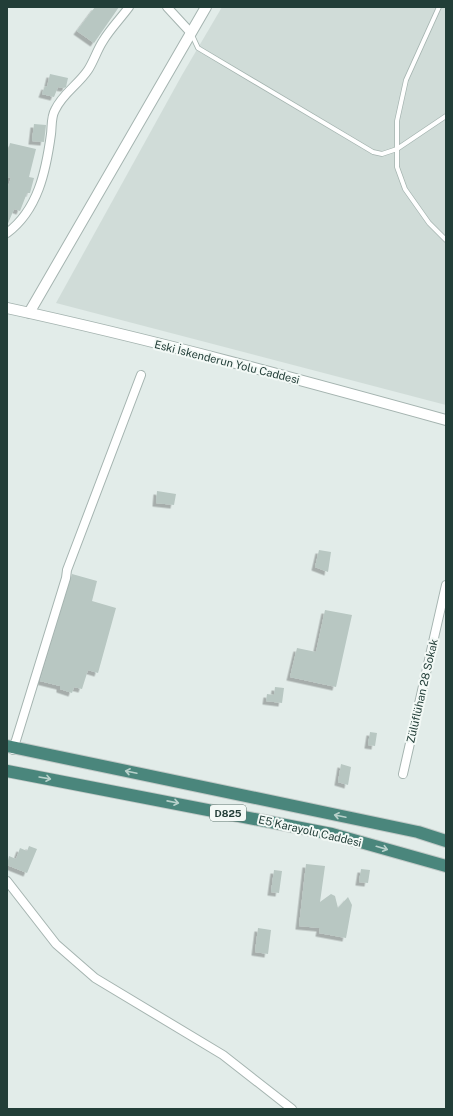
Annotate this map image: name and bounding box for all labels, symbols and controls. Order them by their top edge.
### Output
street label: Eski İskenderun Yolu Caddesi [153,337,301,386]
street label: Zülüflühan 28 Sokak [404,638,440,744]
one-way arrow [124,768,137,776]
one-way arrow [39,774,52,782]
one-way arrow [166,799,179,807]
road number: D825 [210,805,246,821]
one-way arrow [334,812,347,820]
street label: E5 Karayolu Caddesi [257,813,363,849]
one-way arrow [375,845,388,852]

